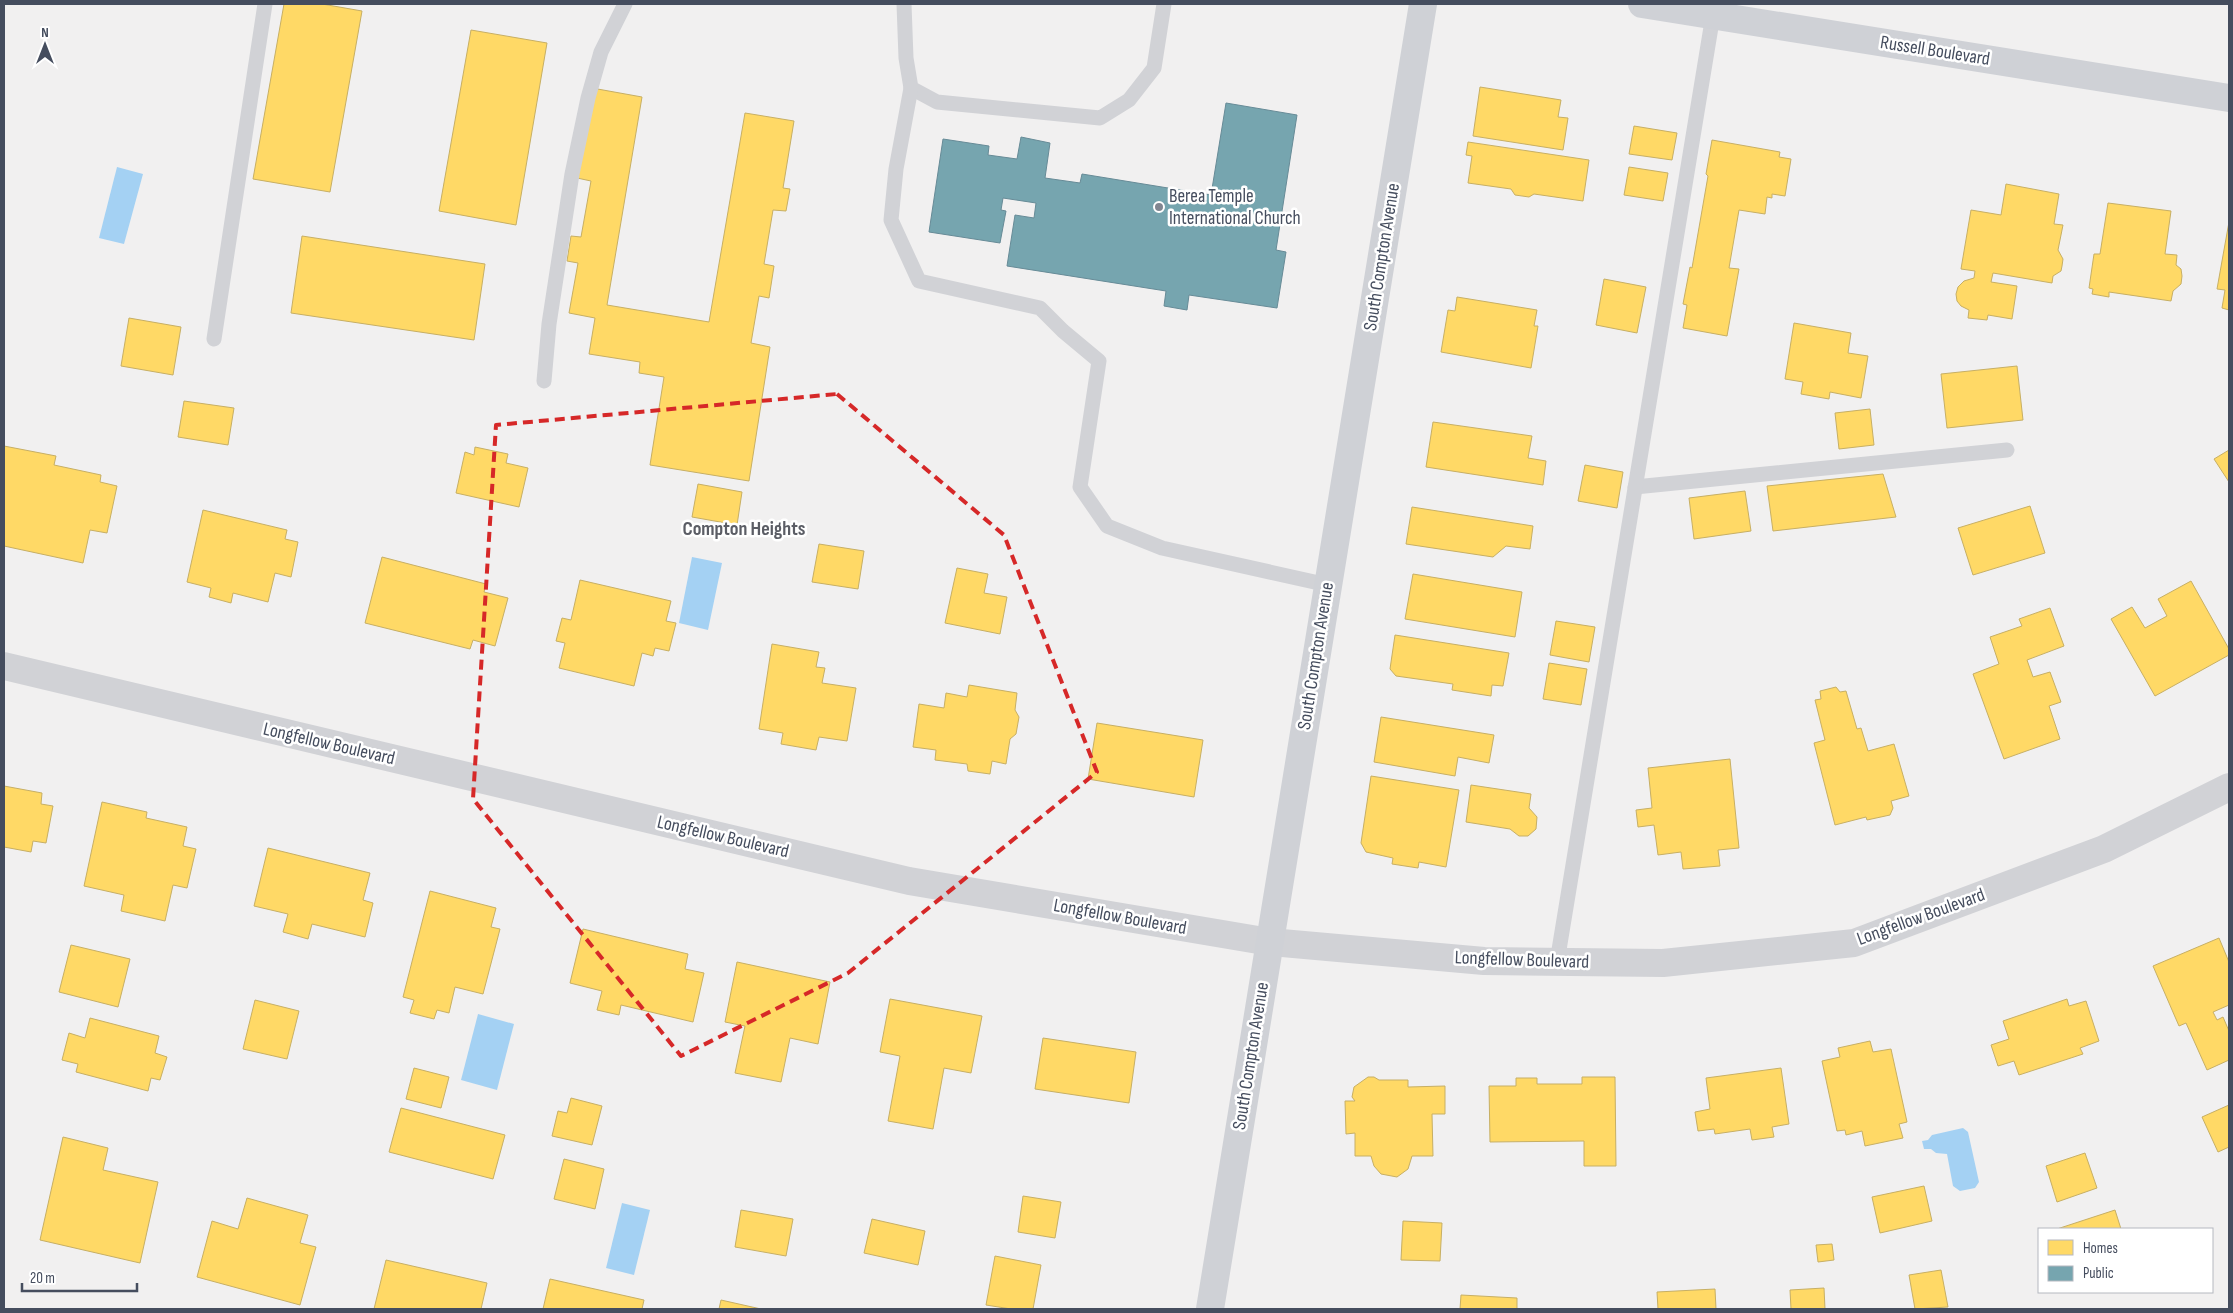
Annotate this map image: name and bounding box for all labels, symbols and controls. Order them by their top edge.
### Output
north arrow [20,20,70,70]
text: N [41,24,49,41]
street label: Russell Boulevard [1879,31,1991,71]
street label: South Compton Avenue [1359,182,1405,332]
place label: Berea Temple International Church [1169,185,1301,230]
marker: Berea Temple International Church [1153,201,1165,213]
district label: Compton Heights [683,517,806,541]
street label: South Compton Avenue [1293,581,1339,731]
street label: Longfellow Boulevard [261,718,397,770]
street label: Longfellow Boulevard [655,811,791,863]
street label: Longfellow Boulevard [1854,883,1988,951]
street label: Longfellow Boulevard [1052,894,1188,940]
street label: Longfellow Boulevard [1454,946,1590,974]
street label: South Compton Avenue [1228,981,1274,1131]
legend [2038,1228,2213,1293]
text: Homes [2083,1239,2118,1258]
scale bar [22,1260,138,1292]
text: Public [2083,1264,2114,1283]
text: 20 m [30,1269,55,1288]

